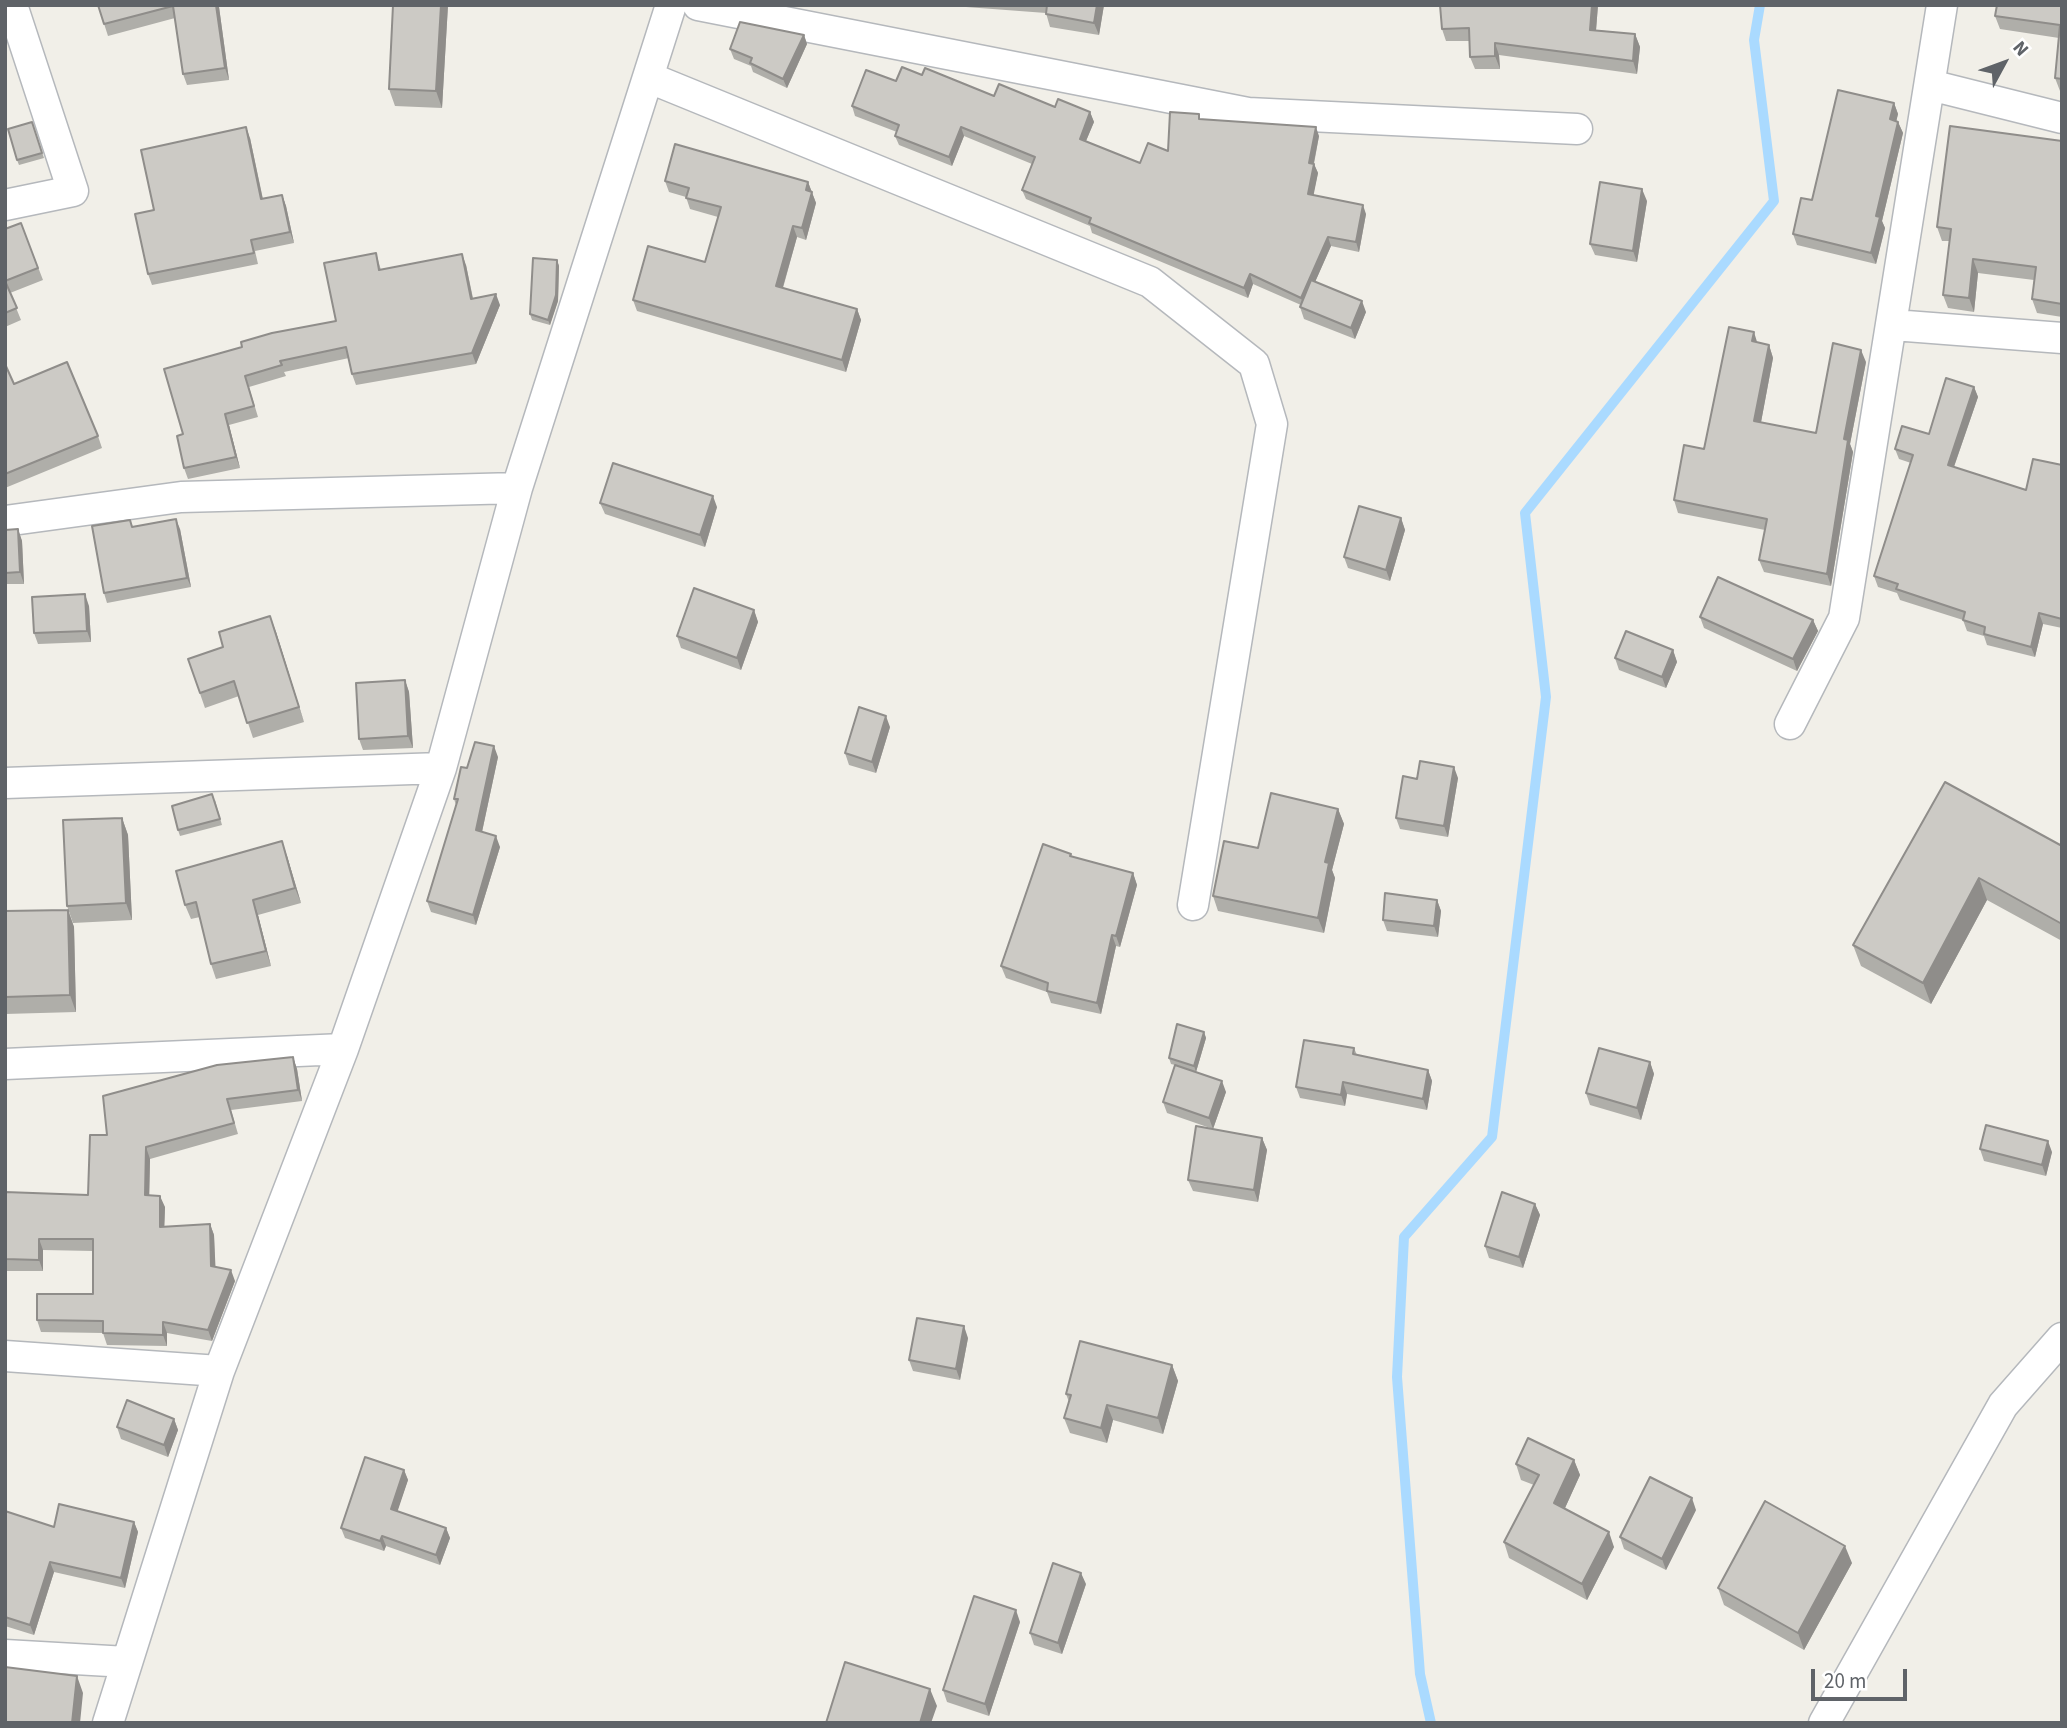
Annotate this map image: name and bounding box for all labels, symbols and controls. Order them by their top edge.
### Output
north arrow [1969,28,2039,98]
text: N [2006,35,2035,63]
scale bar [1815,1654,1911,1698]
text: 20 m [1824,1666,1866,1696]

